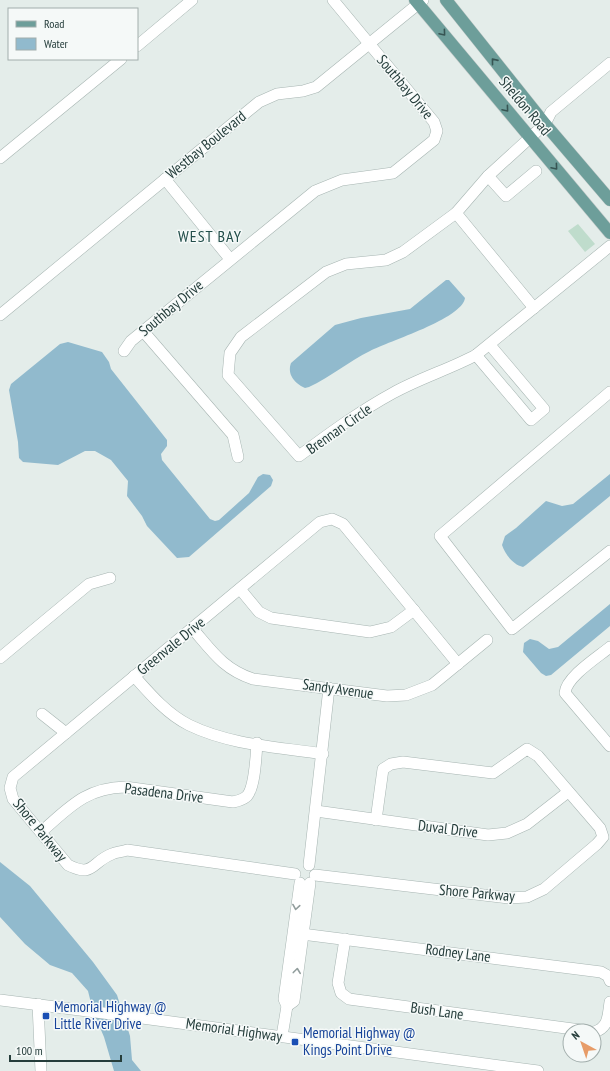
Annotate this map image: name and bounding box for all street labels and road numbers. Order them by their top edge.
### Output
street label: Southbay Drive [373,51,438,123]
street label: Sheldon Road [495,72,555,139]
street label: Westbay Boulevard [162,106,250,183]
street label: Southbay Drive [135,275,207,340]
street label: Brennan Circle [302,399,375,458]
street label: Greenvale Drive [133,612,209,679]
street label: Sandy Avenue [301,674,375,703]
street label: Pasadena Drive [124,778,204,807]
street label: Shore Parkway [9,794,72,865]
street label: Duval Drive [417,815,479,842]
street label: Shore Parkway [438,880,516,905]
street label: Rodney Lane [424,939,492,966]
street label: Bush Lane [409,997,465,1024]
street label: Memorial Highway [185,1013,284,1046]

